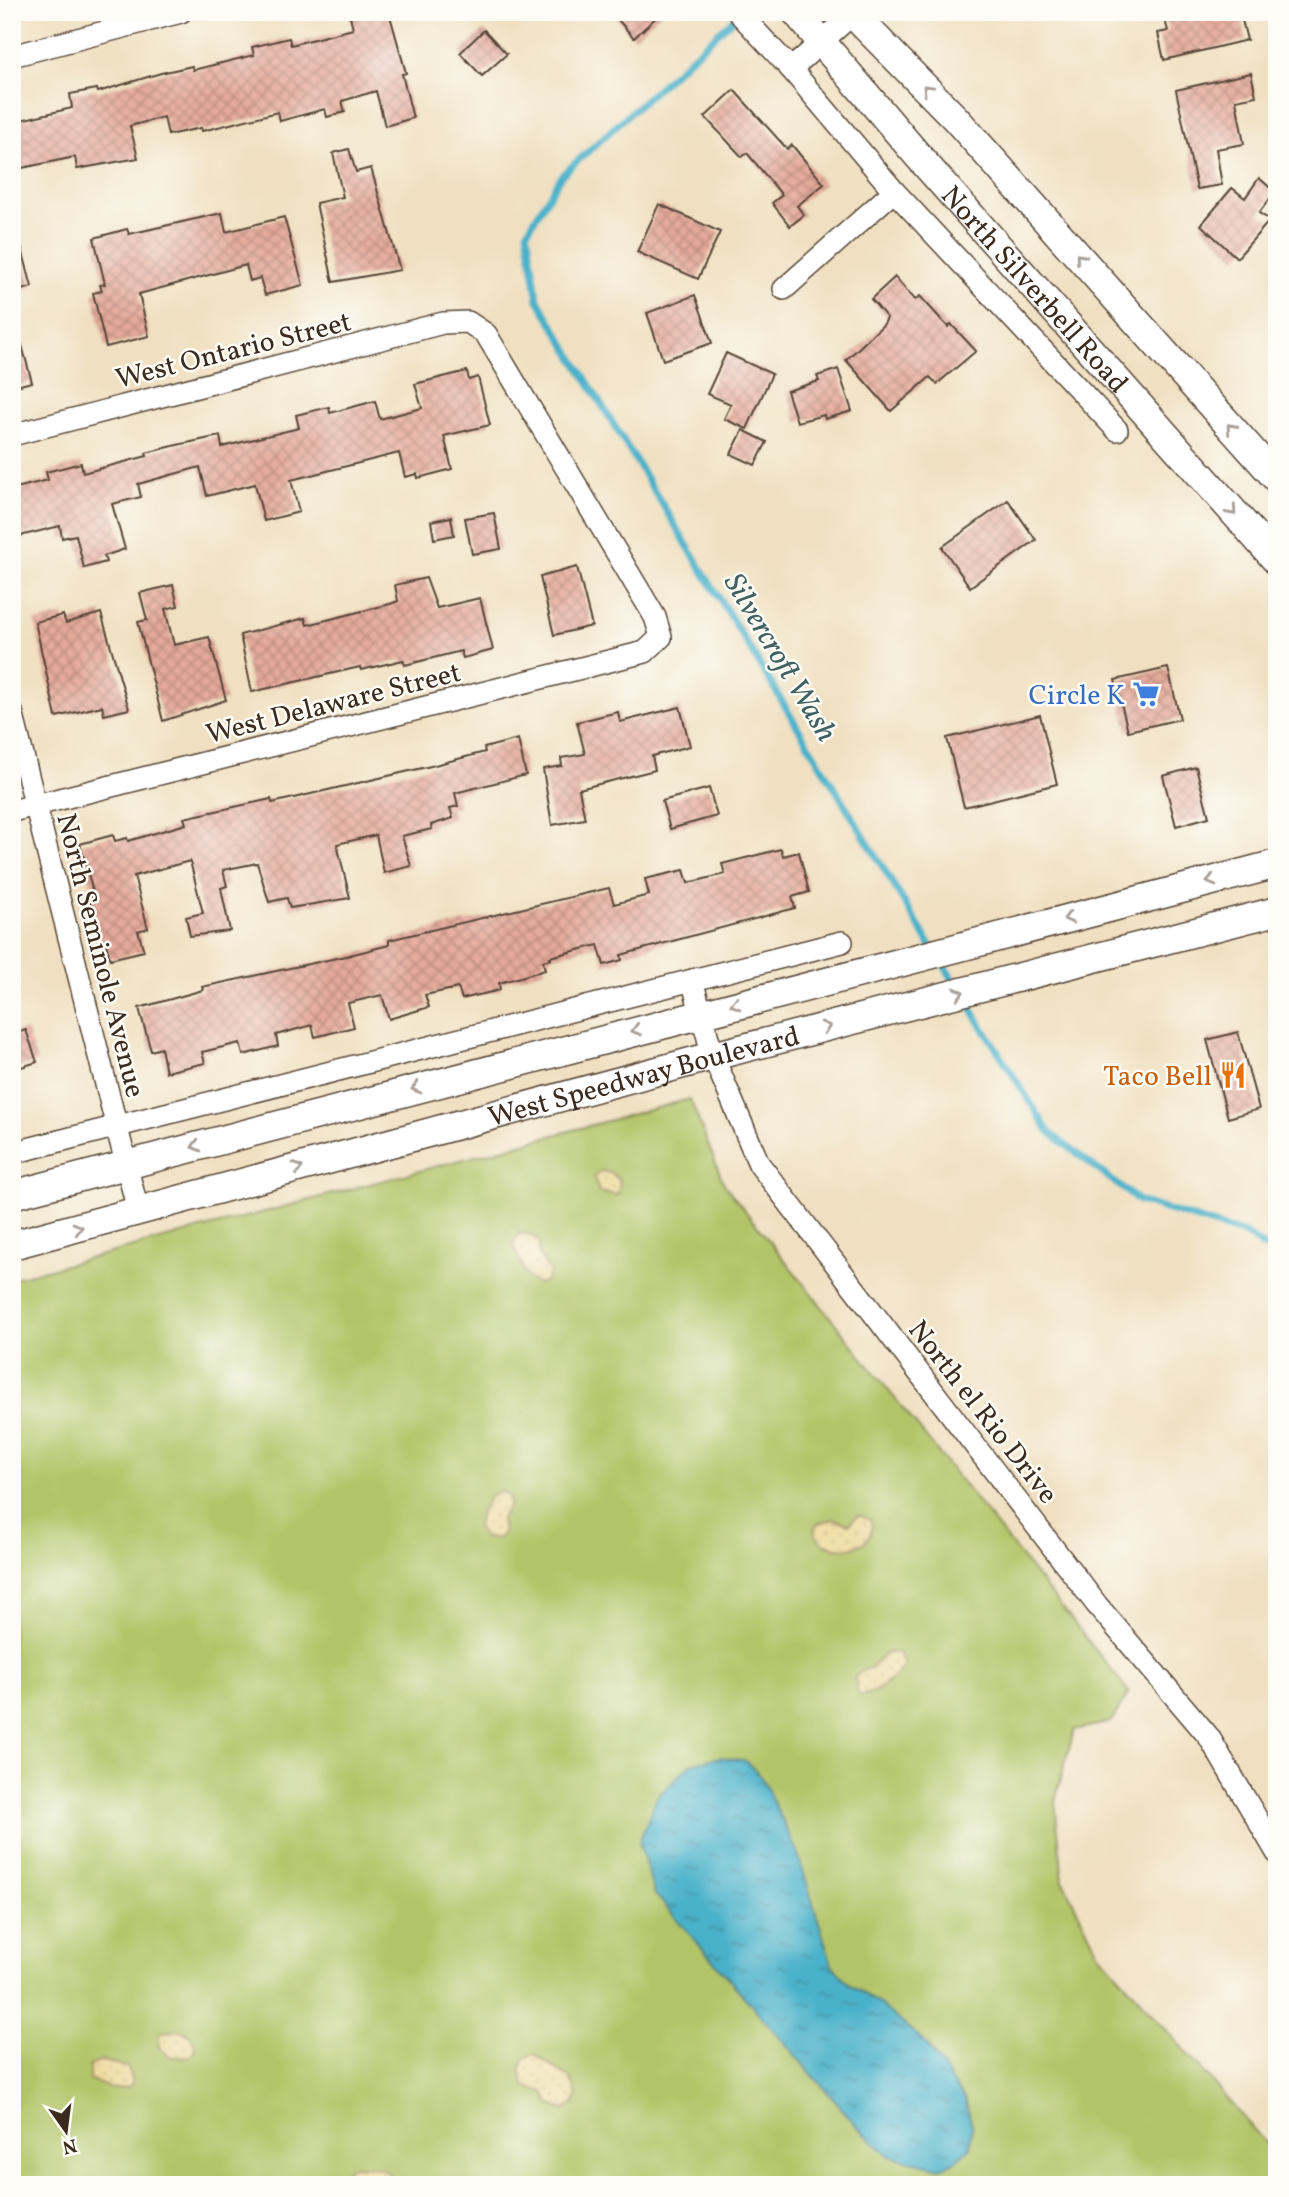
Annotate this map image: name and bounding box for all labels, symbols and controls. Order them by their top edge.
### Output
one-way arrow [923,85,936,98]
street label: North Silverbell Road [931,178,1136,403]
one-way arrow [1076,253,1088,266]
street label: West Ontario Street [112,303,356,400]
one-way arrow [1227,423,1239,436]
one-way arrow [1223,502,1236,515]
water label: Silvercroft Wash [712,566,846,750]
street label: West Delaware Street [202,654,465,755]
place label: Circle K [1029,677,1125,716]
supermarket icon: Circle K [1131,679,1161,709]
street label: North Seminole Avenue [45,809,154,1102]
one-way arrow [1205,873,1217,887]
one-way arrow [1062,910,1074,924]
one-way arrow [953,987,965,1001]
one-way arrow [729,996,741,1010]
street label: West Speedway Boulevard [484,1018,804,1138]
one-way arrow [820,1021,832,1036]
one-way arrow [630,1022,642,1036]
place label: Taco Bell [1103,1058,1212,1097]
restaurant icon: Taco Bell [1218,1060,1248,1090]
one-way arrow [410,1080,422,1094]
one-way arrow [190,1138,202,1152]
one-way arrow [292,1162,304,1176]
one-way arrow [72,1221,84,1236]
street label: North el Rio Drive [898,1313,1066,1512]
north arrow [32,2096,102,2166]
text: N [60,2131,79,2160]

